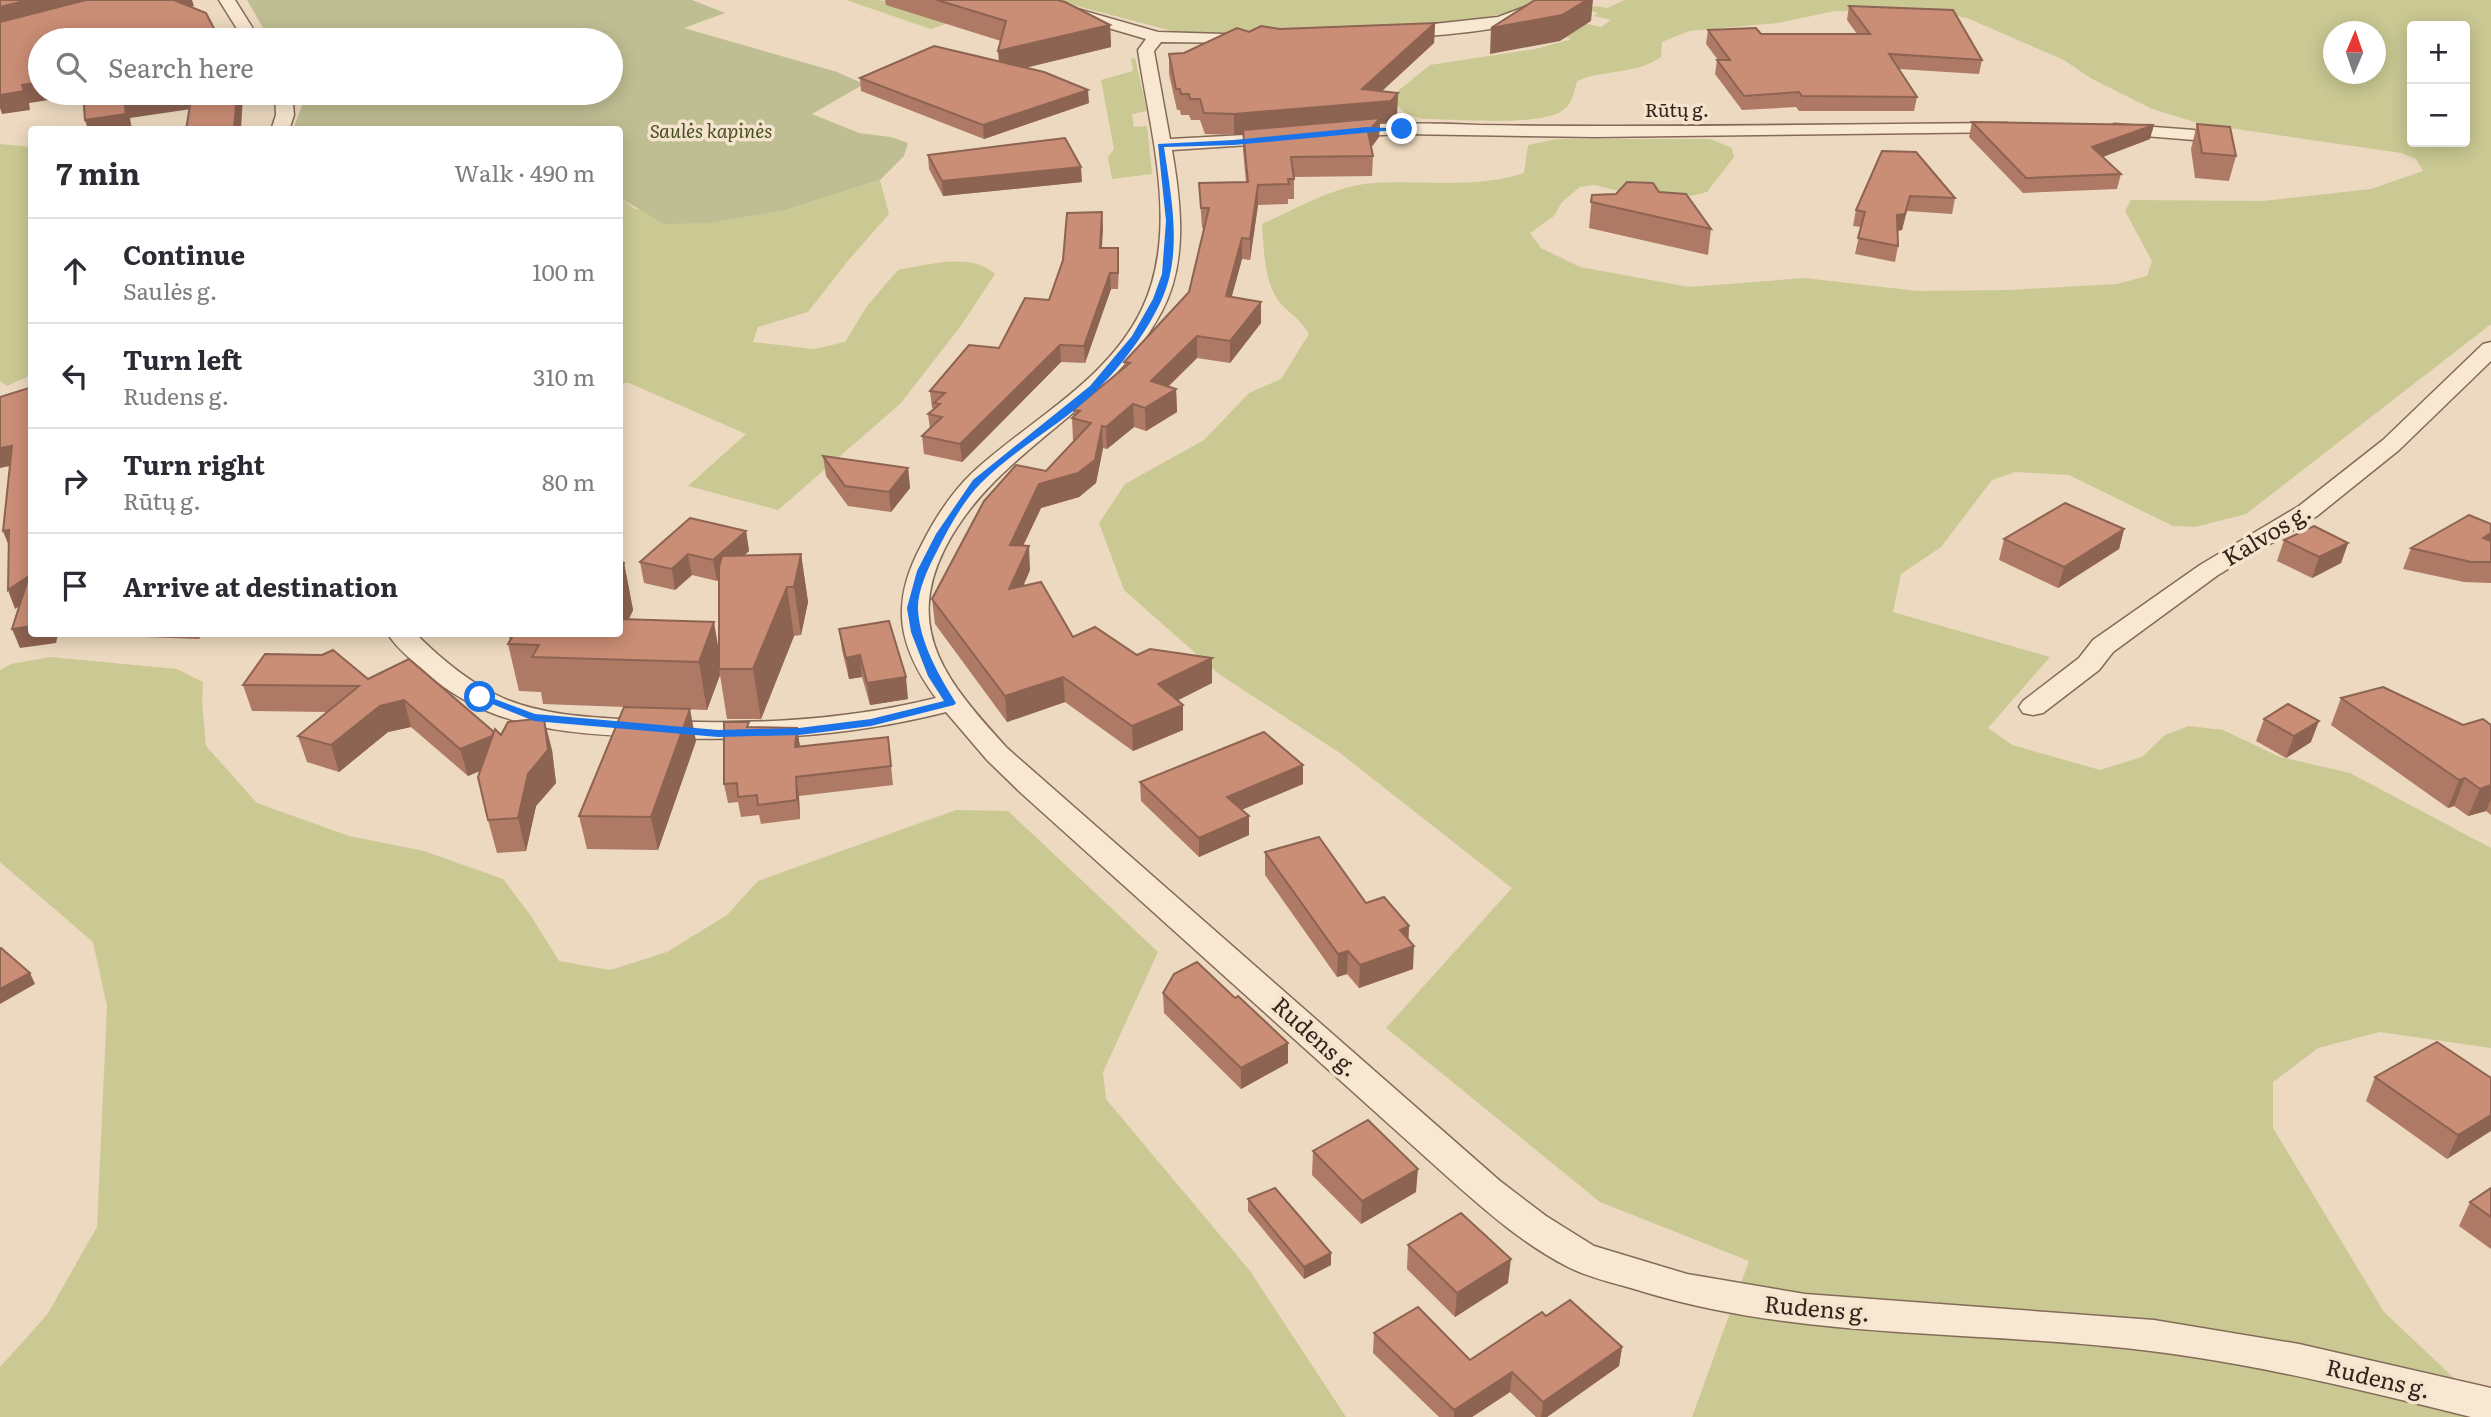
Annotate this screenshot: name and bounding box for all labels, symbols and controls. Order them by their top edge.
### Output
north arrow [2323,21,2386,84]
map controls [2407,21,2470,147]
button: + [2407,21,2470,84]
search box [28,28,623,105]
text: Search here [108,47,254,86]
icon: search [52,48,90,86]
button: − [2407,84,2470,147]
street label: Rūtų g. [1645,95,1709,123]
route end [1386,113,1417,144]
park label: Saulės kapinės [650,116,772,144]
text: 7 min [56,150,140,194]
text: Walk · 490 m [454,155,595,189]
text: Continue [123,234,245,273]
icon: ahead [56,252,94,290]
text: 100 m [532,254,595,288]
text: Saulės g. [123,273,217,307]
text: Turn left [123,339,242,378]
icon: left [56,357,94,395]
text: 310 m [533,359,595,393]
text: Rudens g. [123,378,229,412]
text: Turn right [123,444,265,483]
icon: right [56,462,94,500]
text: 80 m [542,464,595,498]
text: Rūtų g. [123,483,201,517]
street label: Kalvos g. [2215,493,2317,573]
text: Arrive at destination [123,566,398,605]
icon: arrive [56,567,94,605]
route start [464,681,495,712]
street label: Rudens g. [1265,987,1367,1084]
street label: Rudens g. [1763,1285,1872,1329]
street label: Rudens g. [2323,1349,2434,1406]

